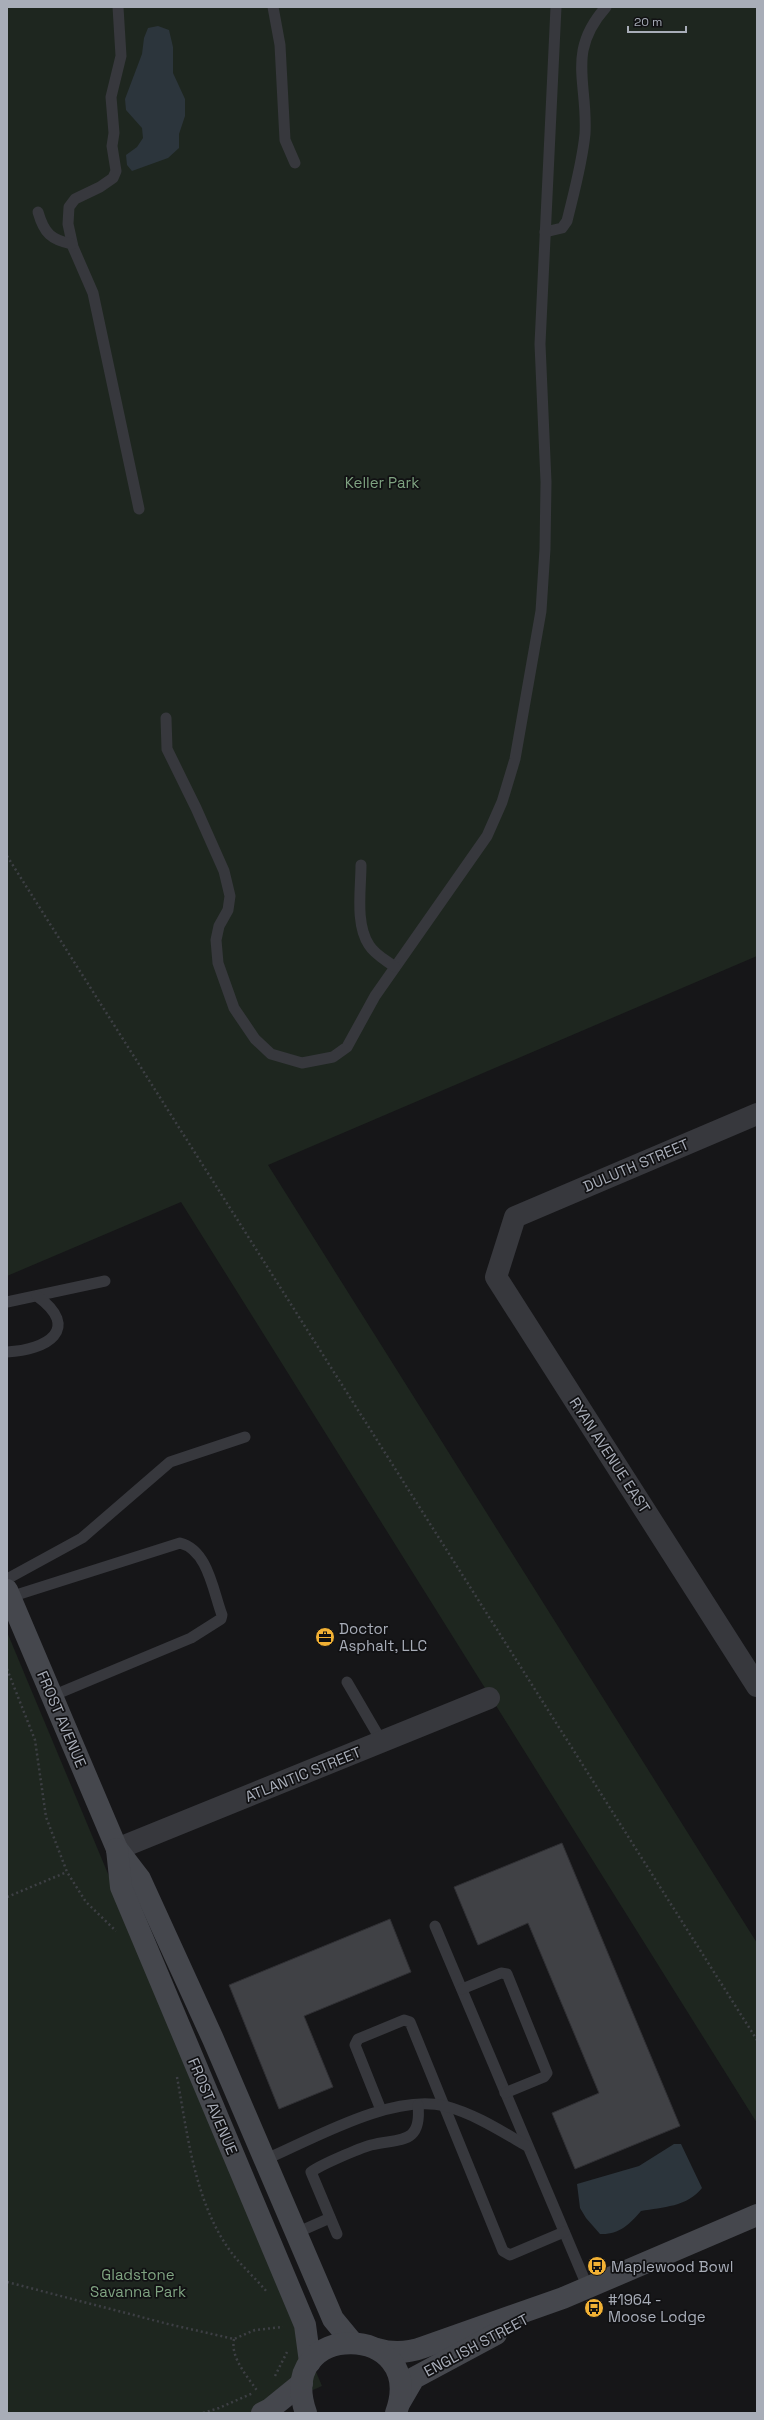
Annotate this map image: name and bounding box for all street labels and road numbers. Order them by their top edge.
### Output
street label: DULUTH STREET [580,1134,692,1196]
street label: RYAN AVENUE EAST [565,1393,655,1517]
street label: FROST AVENUE [33,1668,91,1770]
street label: ATLANTIC STREET [242,1742,364,1806]
street label: FROST AVENUE [184,2055,242,2157]
street label: ENGLISH STREET [420,2309,532,2381]

